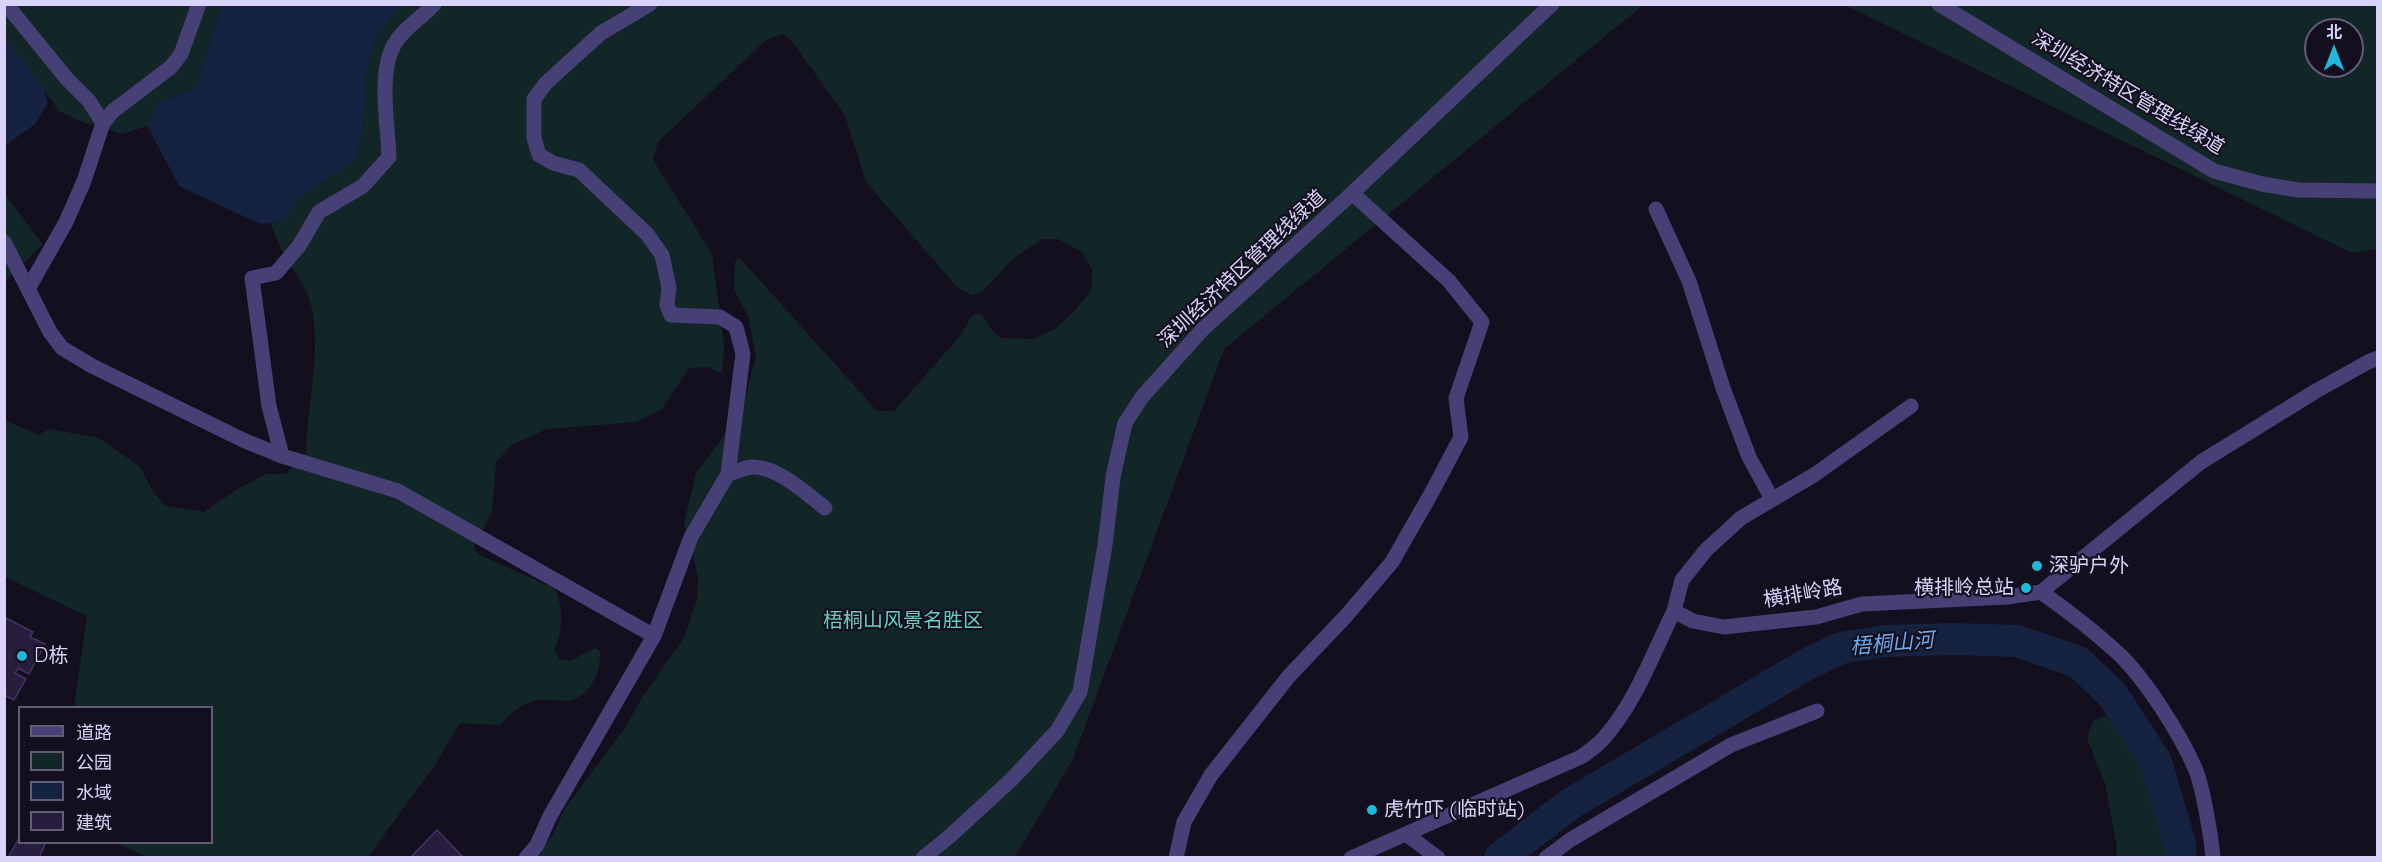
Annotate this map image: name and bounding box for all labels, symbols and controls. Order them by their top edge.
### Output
north arrow [2304,18,2364,78]
text: 北 [2326,22,2342,42]
street label: 深圳经济特区管理线绿道 [2028,26,2228,160]
street label: 深圳经济特区管理线绿道 [1153,185,1331,353]
place label: 深驴户外 [2049,554,2129,578]
marker: 深驴户外 [2030,559,2044,573]
street label: 横排岭路 [1762,575,1844,613]
place label: 横排岭总站 [1914,576,2014,600]
marker: 横排岭总站 [2019,581,2033,595]
park label: 梧桐山风景名胜区 [823,609,983,633]
water label: 梧桐山河 [1849,628,1935,660]
place label: D栋 [34,644,68,668]
marker: D栋 [15,649,29,663]
legend [18,706,213,844]
text: 道路 [76,721,112,744]
text: 公园 [76,751,112,774]
text: 水域 [76,781,112,804]
place label: 虎竹吓 (临时站) [1384,798,1524,822]
marker: 虎竹吓 (临时站) [1365,803,1379,817]
text: 建筑 [76,811,112,834]

